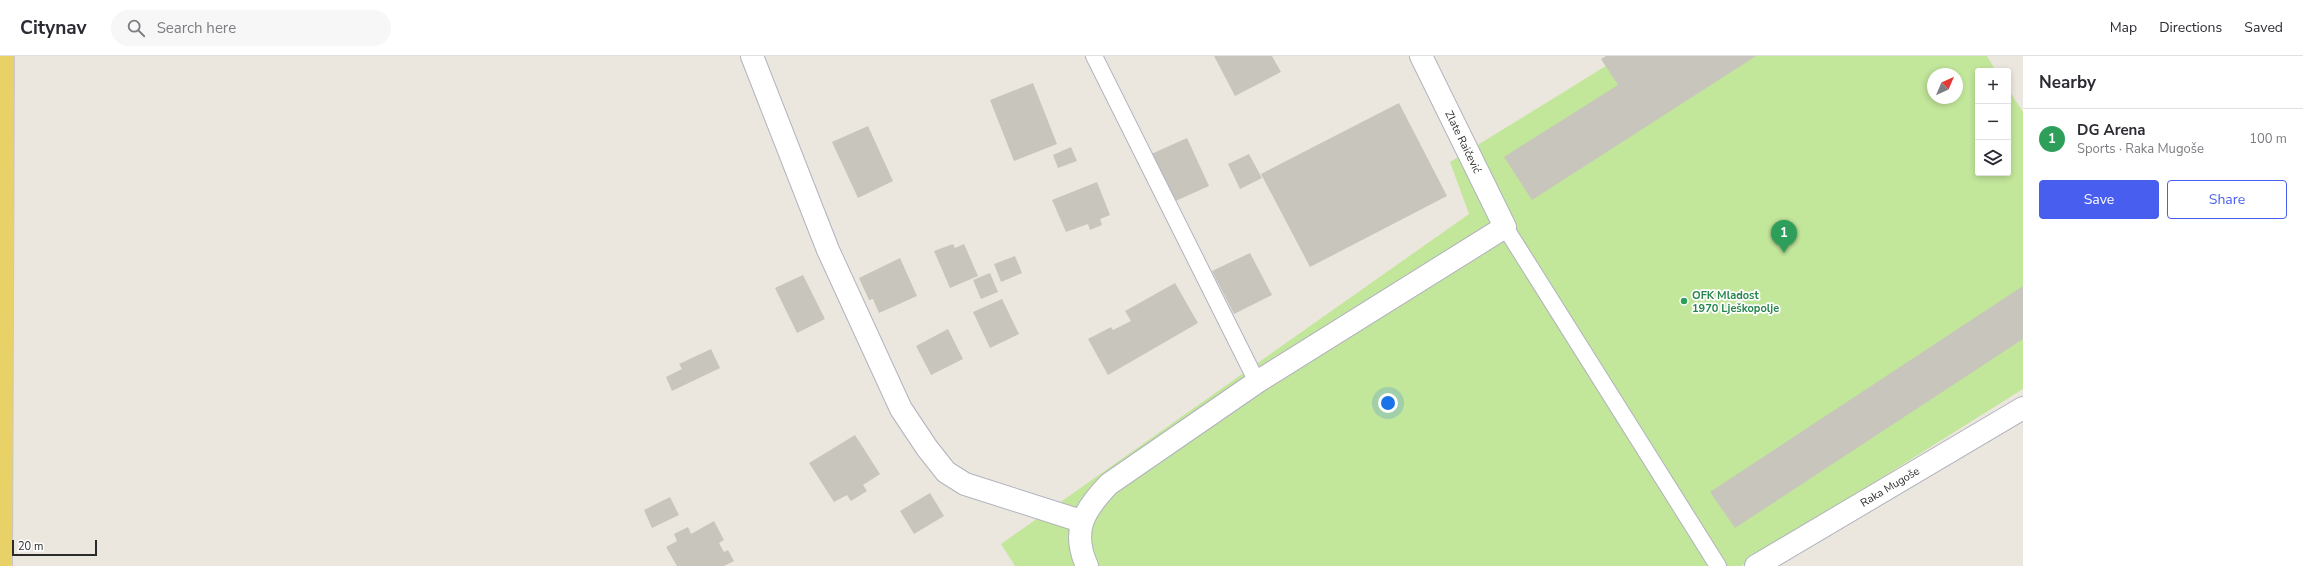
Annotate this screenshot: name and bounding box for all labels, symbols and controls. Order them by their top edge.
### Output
search box [111,10,391,46]
text: Citynav [20,15,87,41]
icon: search [125,17,147,39]
text: Search here [157,18,236,38]
text: Map [2110,18,2137,37]
text: Directions [2159,18,2222,37]
text: Saved [2244,18,2283,37]
north arrow [1927,68,1963,104]
map controls [1975,68,2011,176]
button: + [1975,68,2011,104]
text: Nearby [2039,71,2096,94]
button: − [1975,104,2011,140]
street label: Zlate Raičević [1441,108,1485,176]
text: DG Arena [2077,120,2146,140]
text: 1 [2048,130,2056,148]
text: 100 m [2249,130,2287,148]
button: layers [1975,140,2011,176]
text: Sports · Raka Mugoše [2077,140,2204,158]
button: Save [2039,180,2159,219]
button: Share [2167,180,2287,219]
pin: 1 [1771,220,1797,253]
place label: OFK Mladost 1970 Lješkopolje [1692,288,1779,316]
marker: OFK Mladost 1970 Lješkopolje [1679,296,1689,306]
your location [1378,393,1398,413]
street label: Raka Mugoše [1858,463,1923,511]
scale bar [12,538,97,557]
text: 20 m [18,539,43,554]

